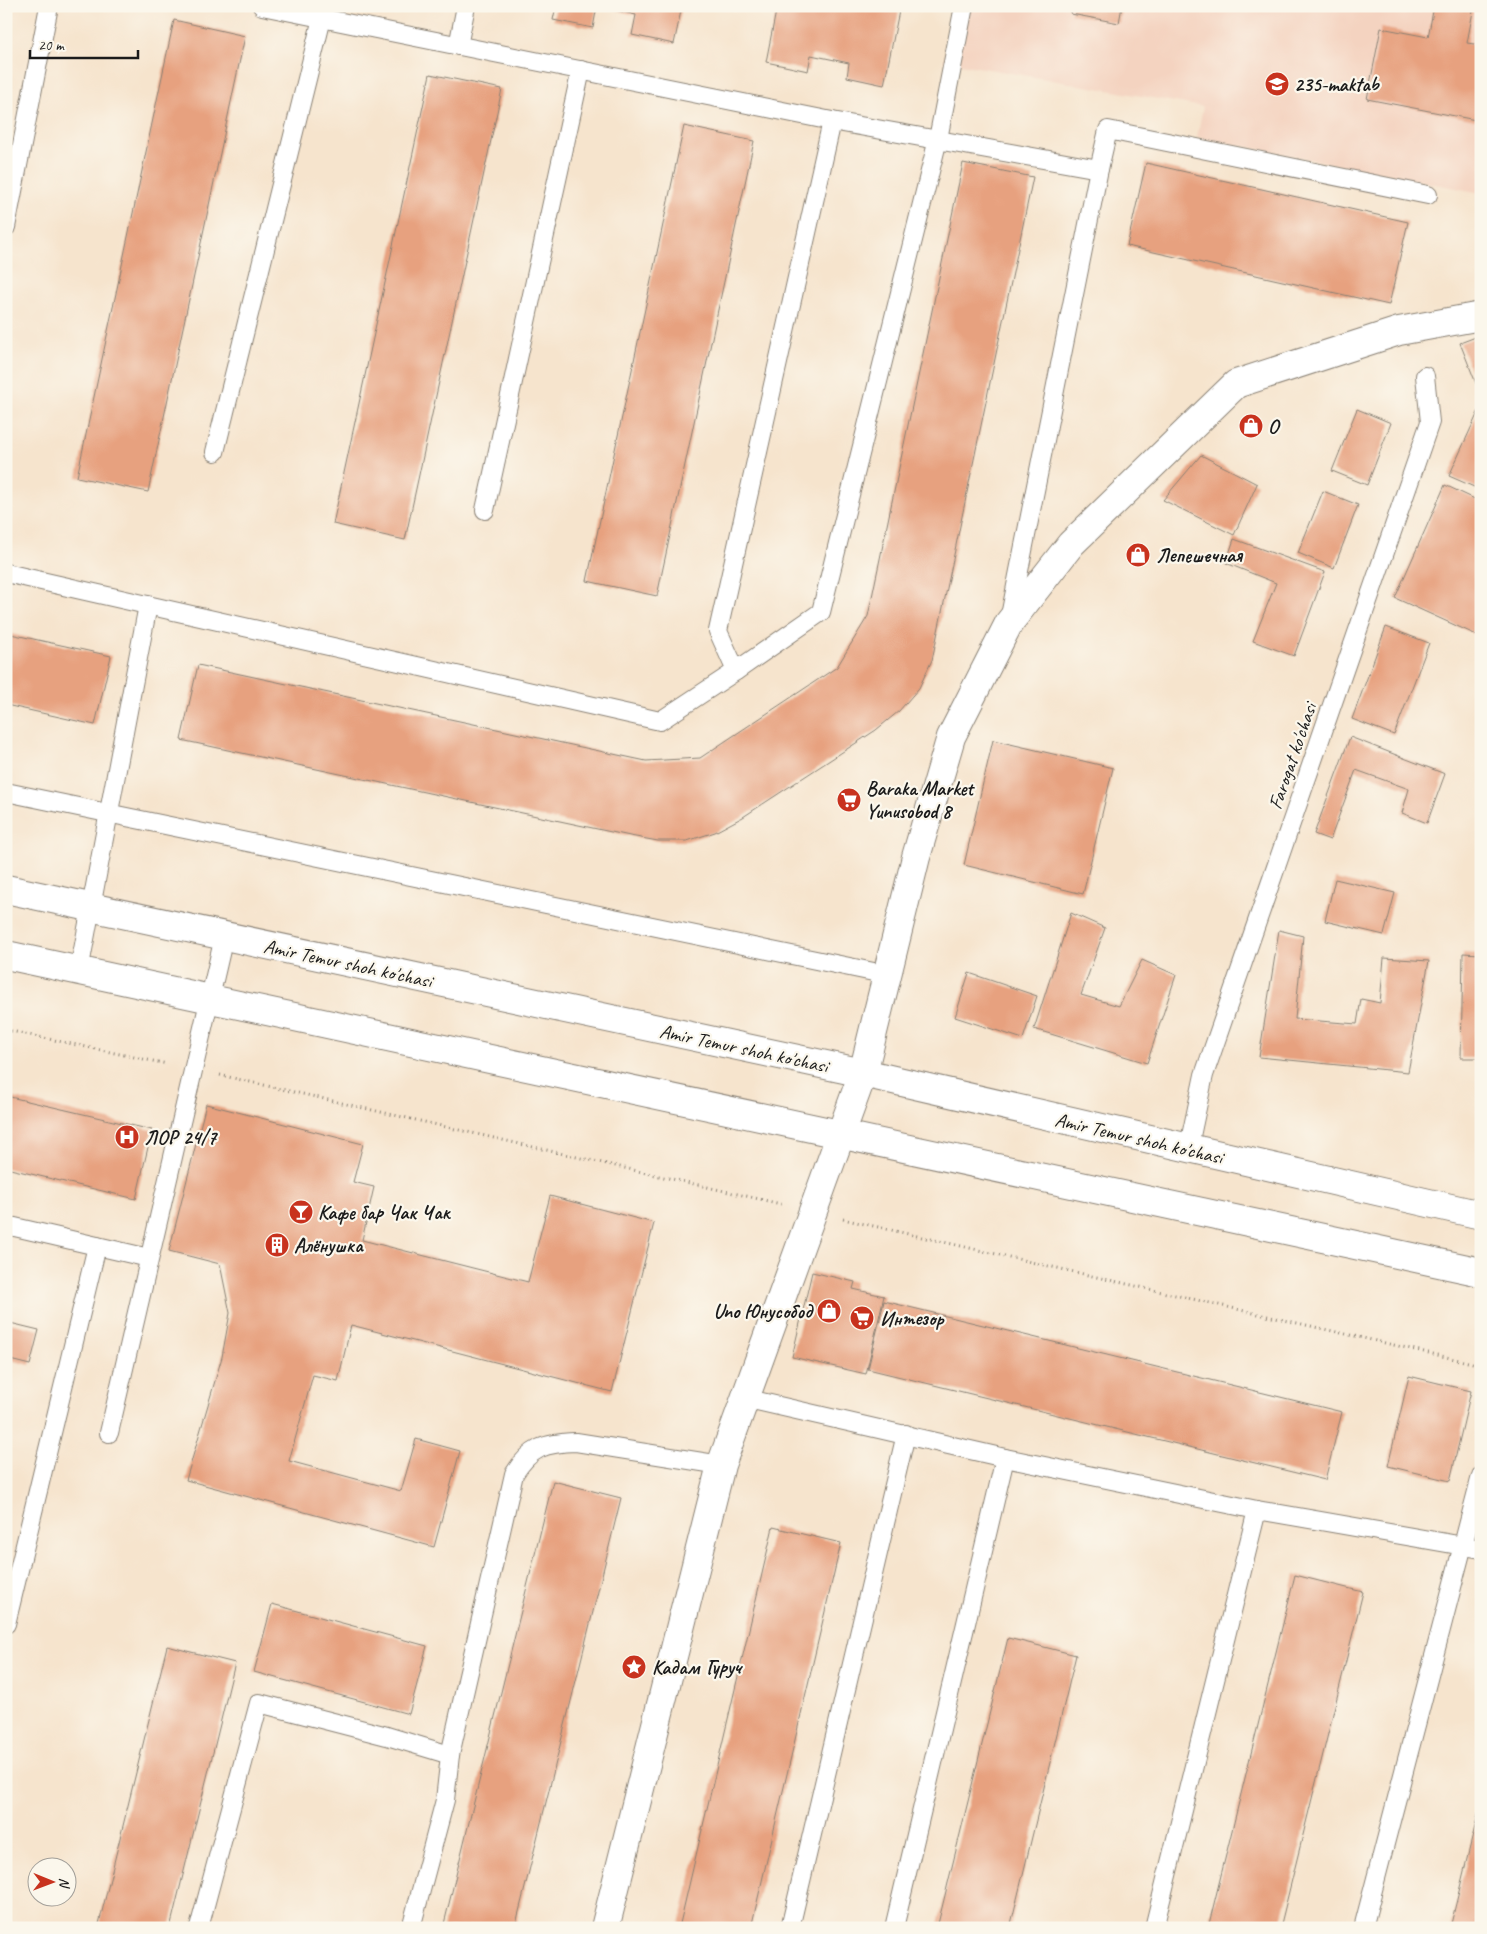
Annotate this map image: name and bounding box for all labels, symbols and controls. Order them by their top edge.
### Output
scale bar [30,28,138,60]
text: 20 m [38,36,65,55]
school or university icon: 235-maktab [1264,71,1290,97]
place label: 235-maktab [1294,72,1381,97]
shop icon: О [1238,413,1264,439]
place label: О [1268,414,1281,439]
shop icon: Лепешечная [1125,542,1151,568]
place label: Лепешечная [1156,543,1244,568]
street label: Farogat ko'chasi [1263,698,1323,813]
place label: Baraka Market Yunusobod 8 [866,776,975,824]
supermarket icon: Baraka Market Yunusobod 8 [836,787,862,813]
street label: Amir Temur shoh ko'chasi [261,933,437,994]
street label: Amir Temur shoh ko'chasi [657,1018,833,1079]
street label: Amir Temur shoh ko'chasi [1053,1107,1227,1170]
hospital icon: ЛОР 24/7 [114,1124,140,1150]
place label: ЛОР 24/7 [144,1125,218,1150]
bar icon: Кафе бар Чак Чак [288,1199,314,1225]
place label: Кафе бар Чак Чак [318,1200,452,1225]
building icon: Алёнушка [264,1232,290,1258]
place label: Алёнушка [294,1233,364,1258]
shop icon: Uno Юнусобод [816,1298,842,1324]
place label: Uno Юнусобод [713,1299,814,1324]
supermarket icon: Интезор [849,1305,875,1331]
place label: Интезор [880,1306,945,1331]
place icon: Кадам Гуруч [621,1654,647,1680]
place label: Кадам Гуруч [652,1655,743,1680]
north arrow [28,1856,78,1906]
text: N [56,1878,73,1889]

